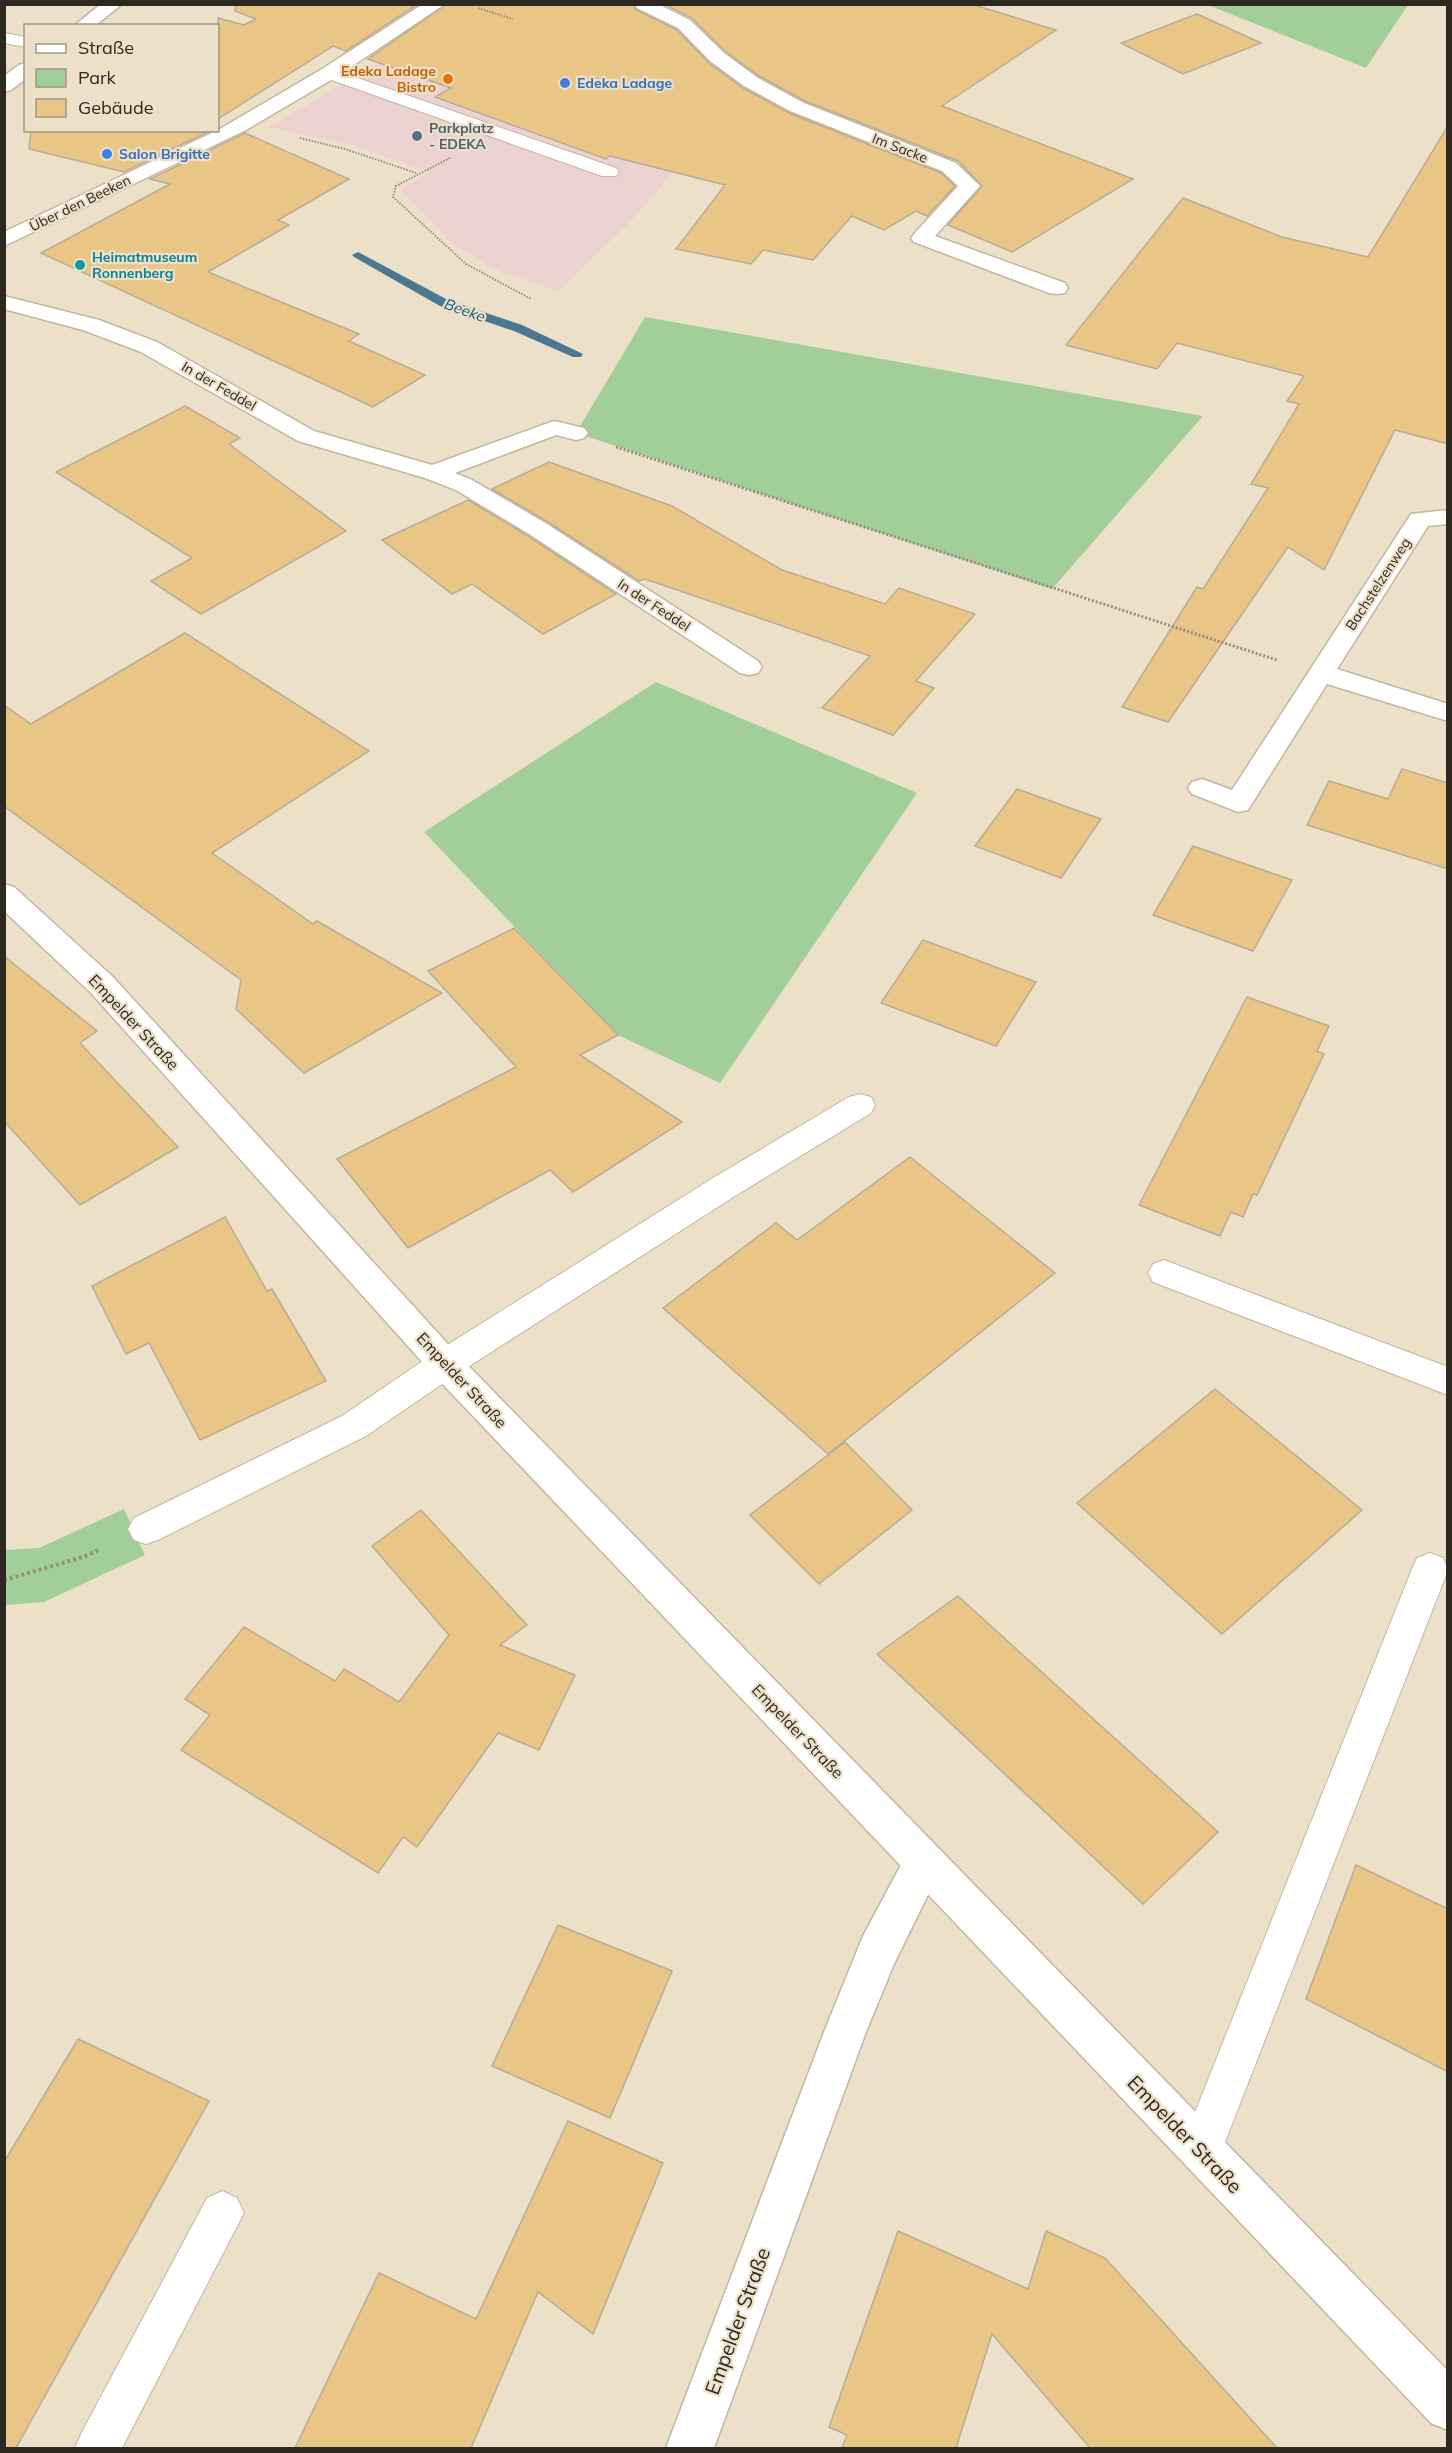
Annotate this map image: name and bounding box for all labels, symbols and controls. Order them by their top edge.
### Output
legend [24,24,219,132]
text: Straße [78,36,134,59]
place label: Edeka Ladage Bistro [341,62,436,96]
text: Park [78,66,117,89]
marker: Edeka Ladage Bistro [441,72,455,86]
place label: Edeka Ladage [577,74,672,92]
marker: Edeka Ladage [558,76,572,90]
text: Gebäude [78,96,154,119]
place label: Parkplatz - EDEKA [429,119,494,153]
marker: Parkplatz - EDEKA [410,129,424,143]
street label: Im Sacke [870,129,930,167]
place label: Salon Brigitte [119,145,210,163]
marker: Salon Brigitte [100,147,114,161]
street label: Über den Beeken [26,171,134,235]
place label: Heimatmuseum Ronnenberg [92,248,197,282]
marker: Heimatmuseum Ronnenberg [73,258,87,272]
water label: Beeke [442,294,488,326]
street label: In der Feddel [178,357,260,415]
street label: Bachstelzenweg [1341,534,1415,634]
street label: In der Feddel [614,575,694,635]
street label: Empelder Straße [85,970,183,1074]
street label: Empelder Straße [413,1328,511,1432]
street label: Empelder Straße [748,1680,848,1782]
street label: Empelder Straße [1122,2070,1248,2198]
street label: Empelder Straße [699,2244,775,2398]

